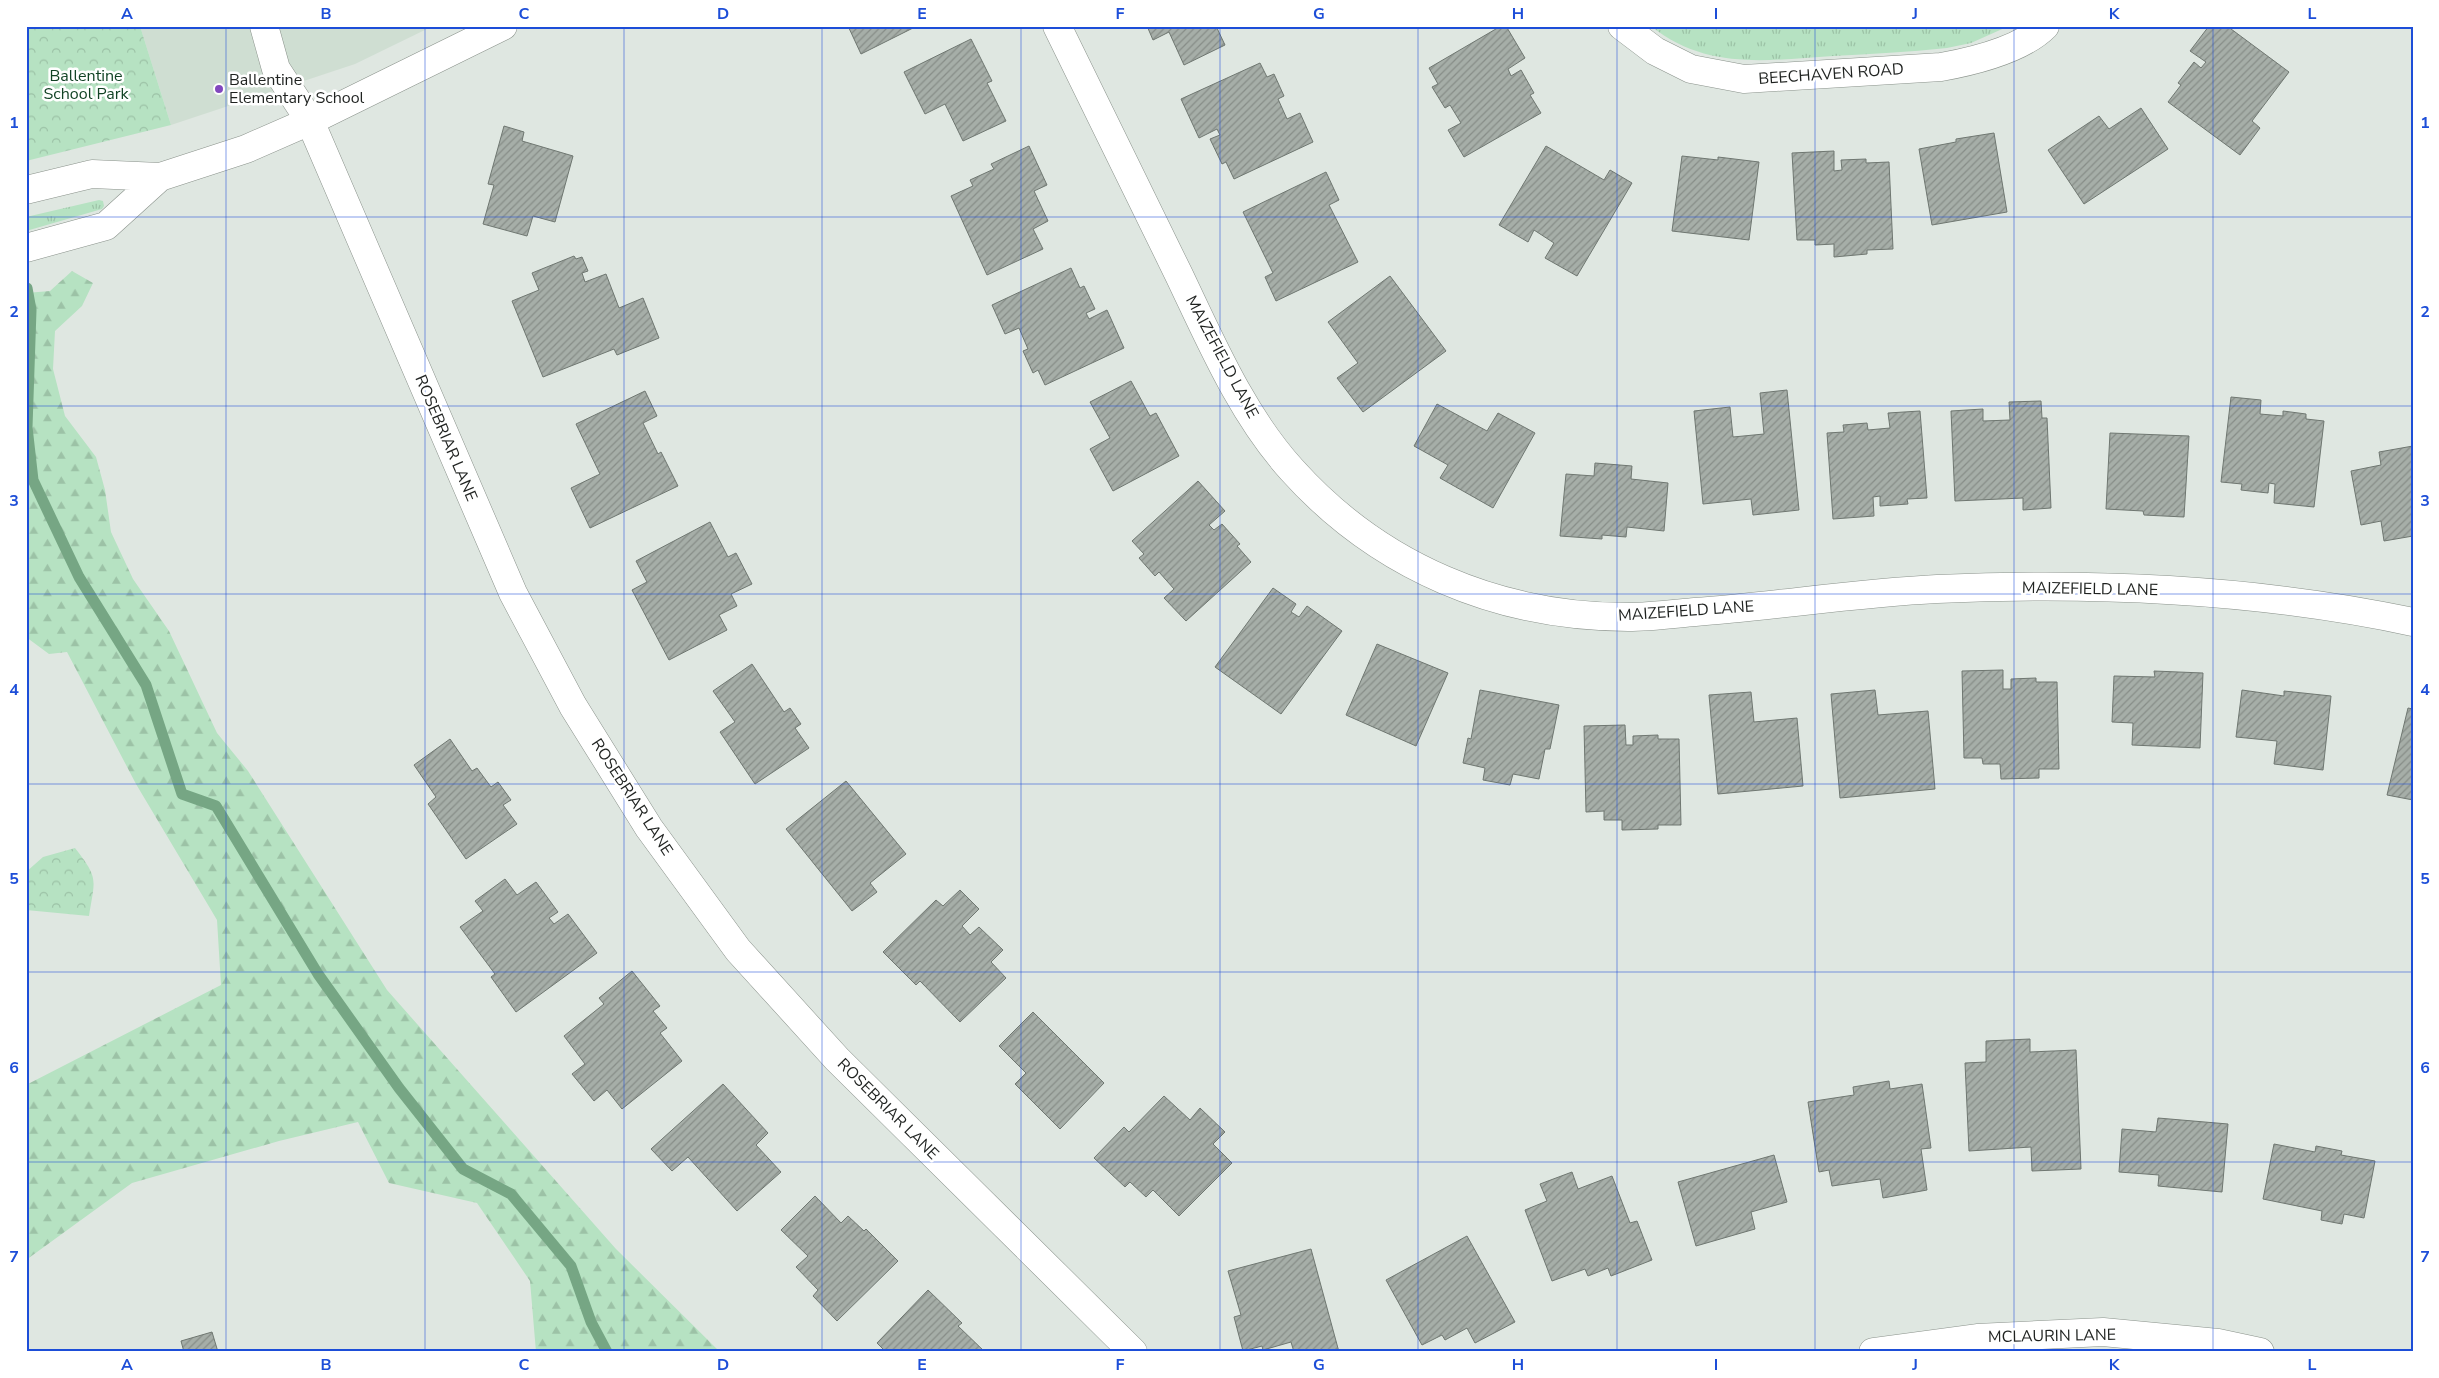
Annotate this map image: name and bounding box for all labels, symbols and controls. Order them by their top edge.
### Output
text: A [121,3,133,25]
text: B [320,3,332,25]
text: C [519,3,530,25]
text: D [717,3,729,25]
text: E [917,3,927,25]
text: F [1116,3,1125,25]
text: G [1313,3,1325,25]
text: H [1512,3,1524,25]
text: I [1714,3,1718,25]
text: J [1911,3,1918,25]
text: K [2109,3,2121,25]
text: L [2308,3,2317,25]
street label: BEECHAVEN ROAD [1758,58,1904,90]
park label: Ballentine School Park [44,65,129,105]
place label: Ballentine Elementary School [229,69,365,109]
marker: Ballentine Elementary School [213,83,225,95]
text: 1 [9,112,19,134]
text: 1 [2420,112,2430,134]
street label: MAIZEFIELD LANE [1180,292,1264,422]
text: 2 [9,301,19,323]
text: 2 [2420,301,2430,323]
street label: ROSEBRIAR LANE [409,371,483,505]
text: 3 [9,490,19,512]
text: 3 [2420,490,2430,512]
street label: MAIZEFIELD LANE [2022,577,2158,601]
street label: MAIZEFIELD LANE [1617,595,1755,627]
text: 4 [9,679,19,701]
text: 4 [2420,679,2430,701]
street label: ROSEBRIAR LANE [586,734,678,860]
text: 5 [9,868,19,890]
text: 5 [2420,868,2430,890]
street label: ROSEBRIAR LANE [832,1053,944,1165]
text: 6 [9,1057,19,1079]
text: 6 [2420,1057,2430,1079]
text: 7 [9,1246,19,1268]
text: 7 [2420,1246,2430,1268]
street label: MCLAURIN LANE [1988,1324,2116,1348]
text: A [121,1354,133,1376]
text: B [320,1354,332,1376]
text: C [519,1354,530,1376]
text: D [717,1354,729,1376]
text: E [917,1354,927,1376]
text: F [1116,1354,1125,1376]
text: G [1313,1354,1325,1376]
text: H [1512,1354,1524,1376]
text: I [1714,1354,1718,1376]
text: J [1911,1354,1918,1376]
text: K [2109,1354,2121,1376]
text: L [2308,1354,2317,1376]

